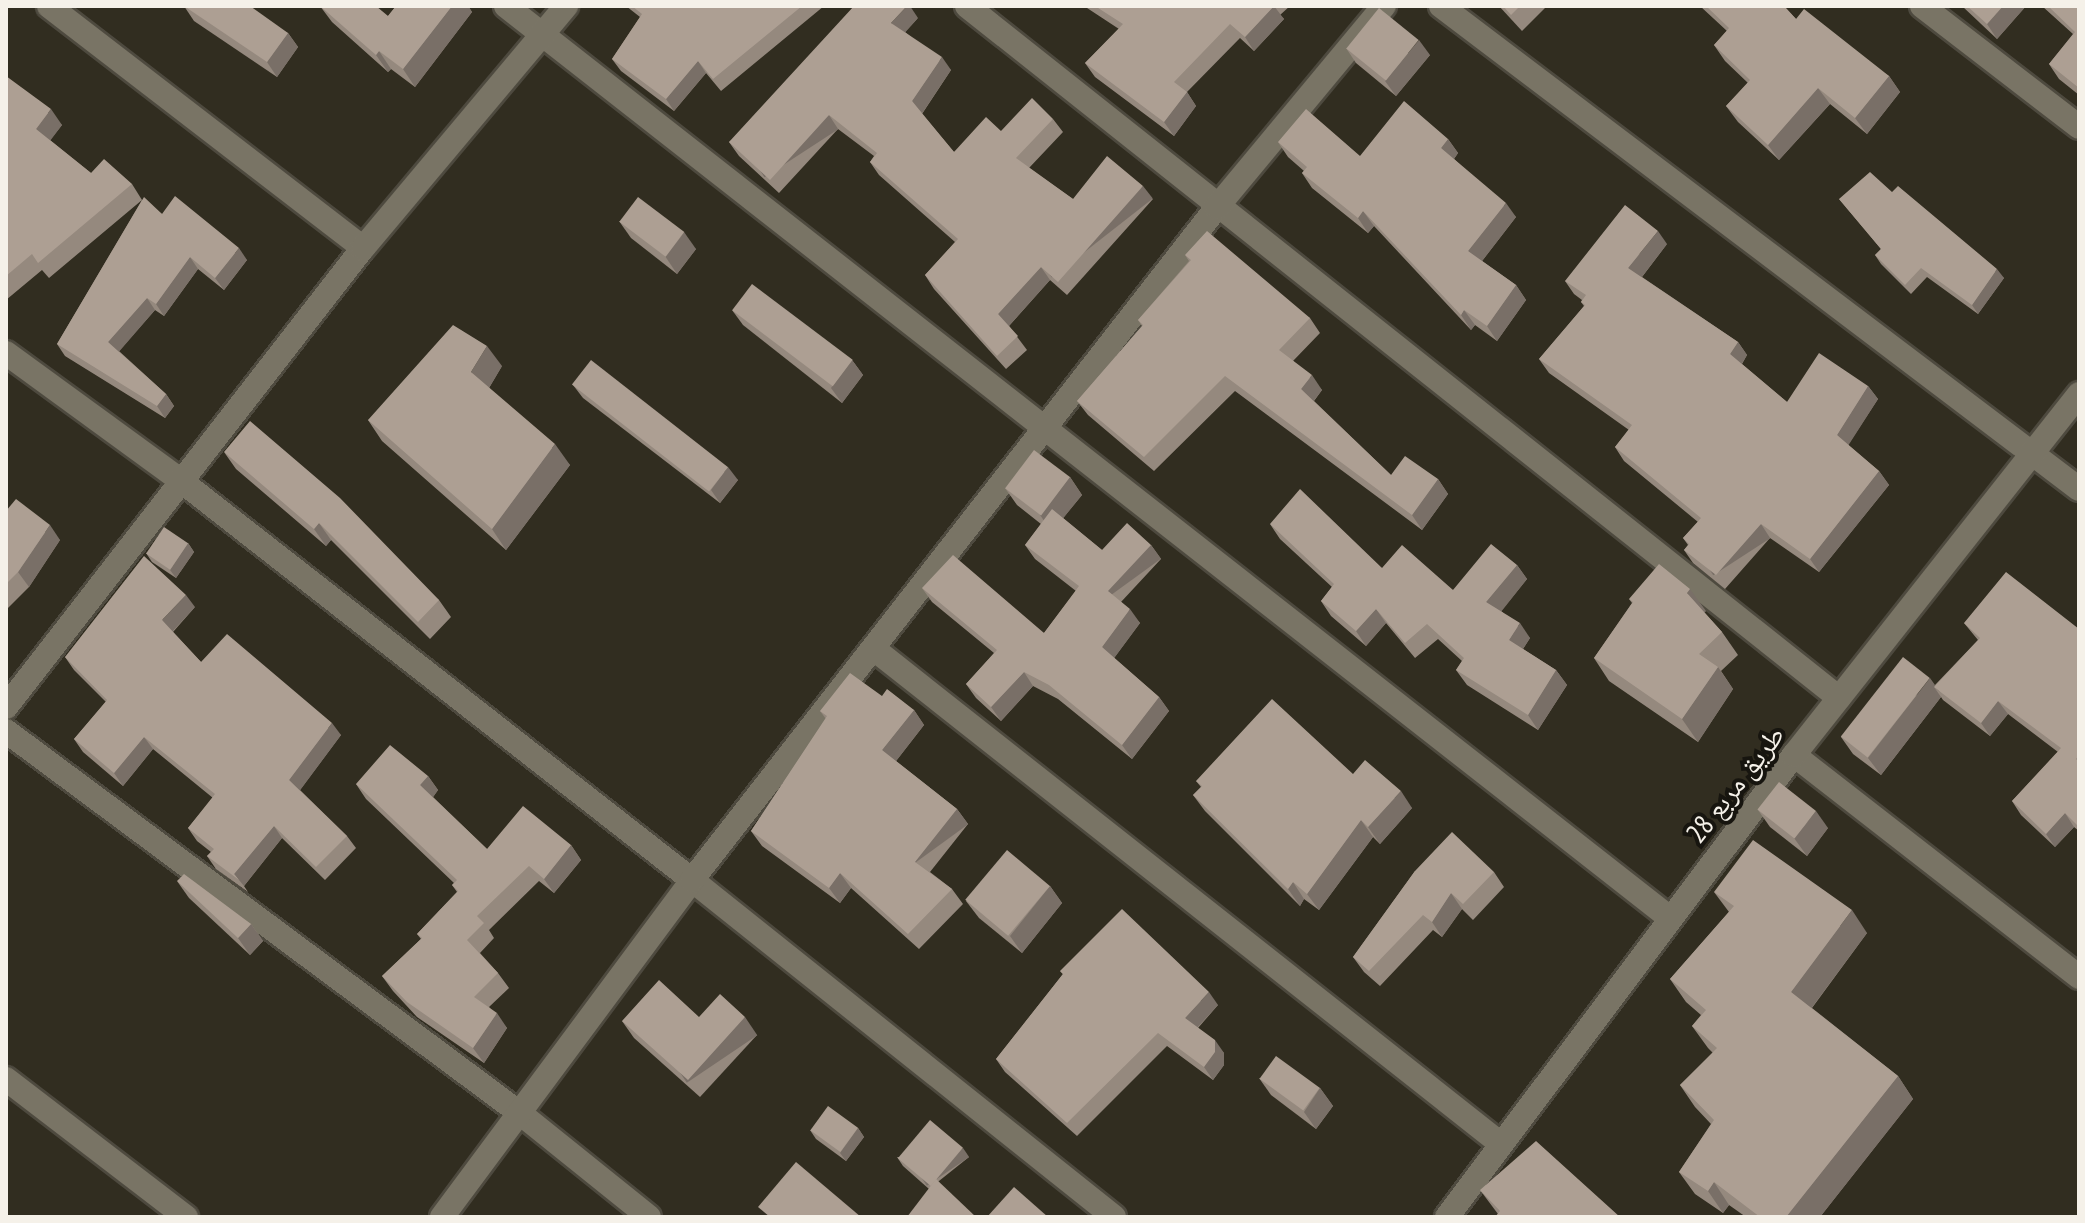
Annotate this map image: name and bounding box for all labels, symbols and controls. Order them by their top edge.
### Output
street label: طريق مربع 28 [1679,719,1791,849]

